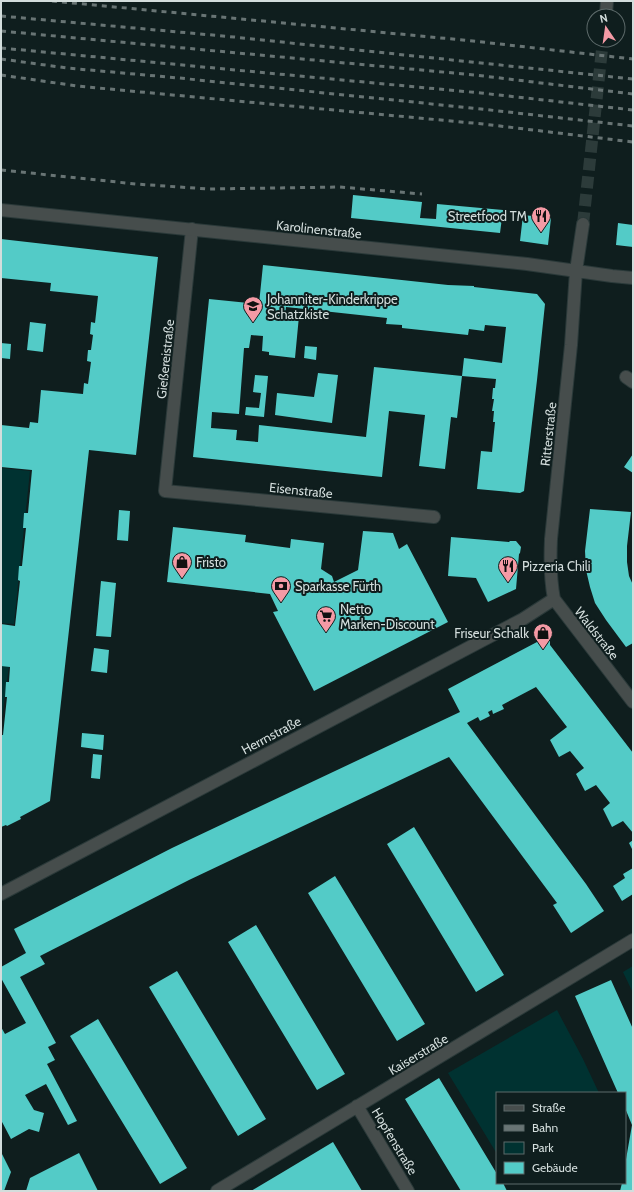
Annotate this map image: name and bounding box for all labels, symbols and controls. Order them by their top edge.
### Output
north arrow [586,8,626,48]
text: N [598,11,609,26]
restaurant icon: Streetfood TM [530,205,552,233]
place label: Streetfood TM [448,208,527,224]
street label: Karolinenstraße [275,217,363,241]
place label: Johanniter-Kinderkrippe Schatzkiste [266,291,398,322]
school or university icon: Johanniter-Kinderkrippe Schatzkiste [242,295,264,323]
street label: Gießereistraße [153,318,177,399]
street label: Ritterstraße [537,401,559,467]
street label: Eisenstraße [269,479,334,501]
shop icon: Fristo [171,551,193,579]
place label: Fristo [196,554,226,570]
restaurant icon: Pizzeria Chili [497,555,519,583]
place label: Pizzeria Chili [522,558,591,574]
bank icon: Sparkasse Fürth [270,575,292,603]
place label: Sparkasse Fürth [295,578,381,594]
place label: Netto Marken-Discount [340,601,435,632]
street label: Waldstraße [571,604,623,663]
supermarket icon: Netto Marken-Discount [315,605,337,633]
shop icon: Friseur Schalk [532,622,554,650]
place label: Friseur Schalk [454,625,529,641]
street label: Herrnstraße [238,712,304,757]
street label: Kaiserstraße [385,1030,451,1078]
legend [496,1092,626,1184]
text: Straße [532,1100,565,1115]
street label: Hopfenstraße [369,1105,421,1178]
text: Bahn [532,1120,558,1135]
text: Park [532,1140,554,1155]
text: Gebäude [532,1160,578,1175]

